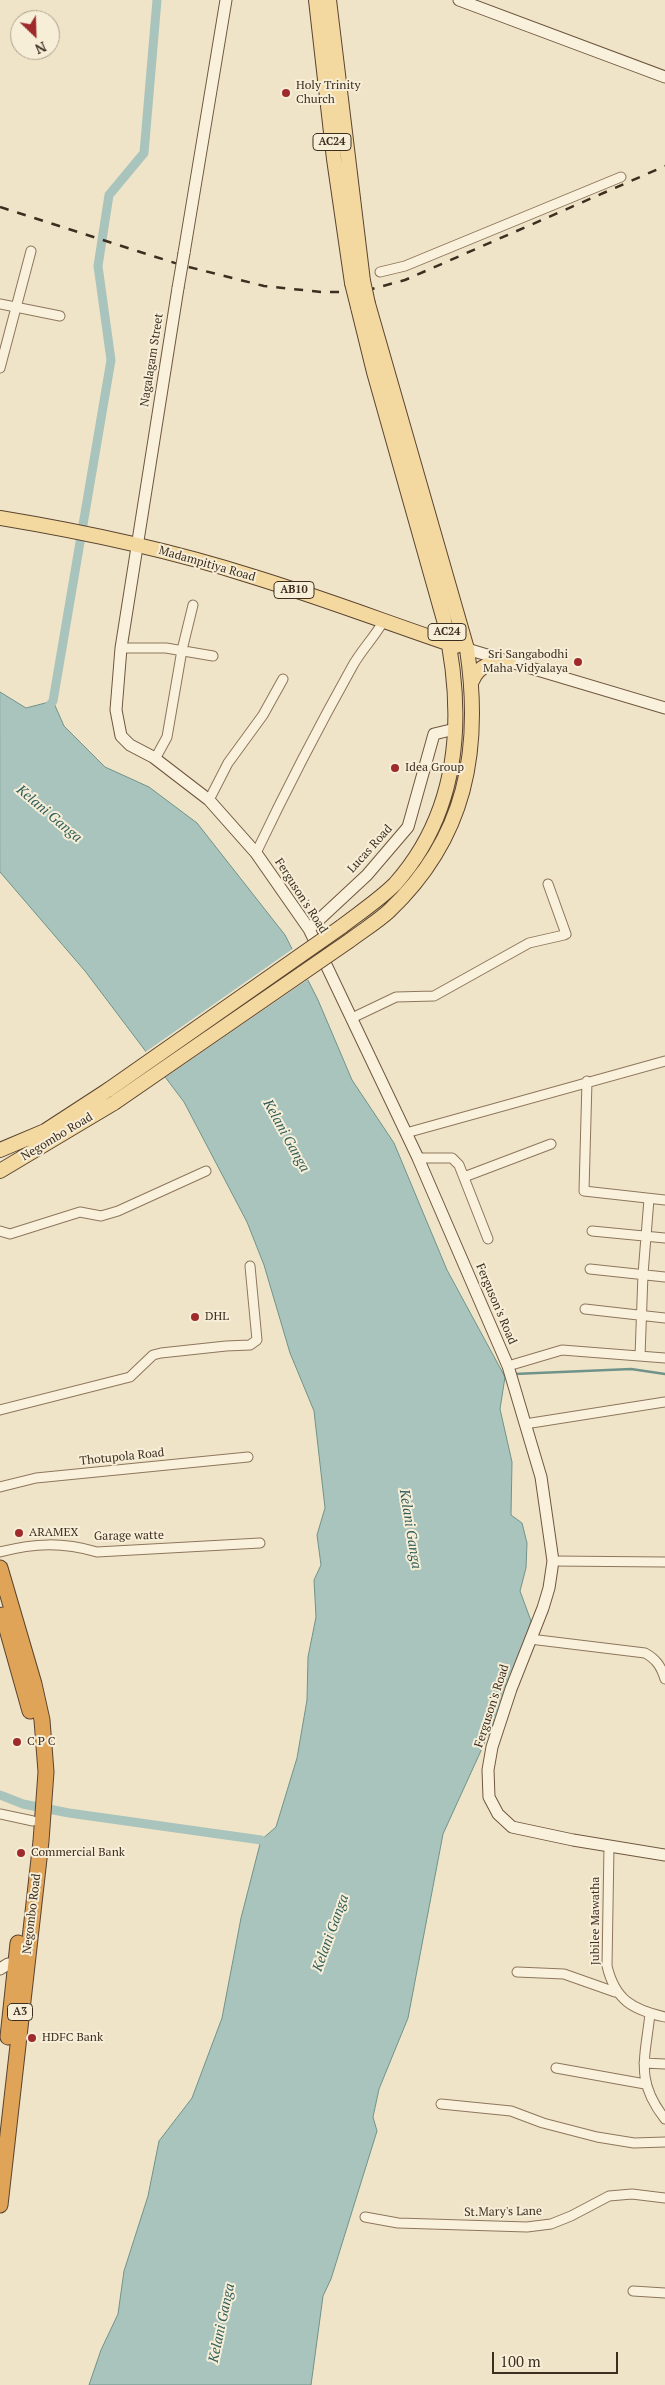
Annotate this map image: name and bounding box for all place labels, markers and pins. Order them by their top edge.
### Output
place label: Holy Trinity Church [296,79,360,107]
marker: Holy Trinity Church [280,87,292,99]
place label: Sri Sangabodhi Maha Vidyalaya [483,648,568,676]
marker: Sri Sangabodhi Maha Vidyalaya [572,656,584,668]
place label: Idea Group [405,761,464,775]
marker: Idea Group [389,762,401,774]
place label: DHL [205,1310,229,1324]
marker: DHL [189,1311,201,1323]
place label: ARAMEX [29,1526,78,1540]
marker: ARAMEX [13,1527,25,1539]
place label: C P C [27,1735,55,1749]
marker: C P C [11,1736,23,1748]
place label: Commercial Bank [31,1846,125,1860]
marker: Commercial Bank [15,1847,27,1859]
place label: HDFC Bank [42,2031,103,2045]
marker: HDFC Bank [26,2032,38,2044]

